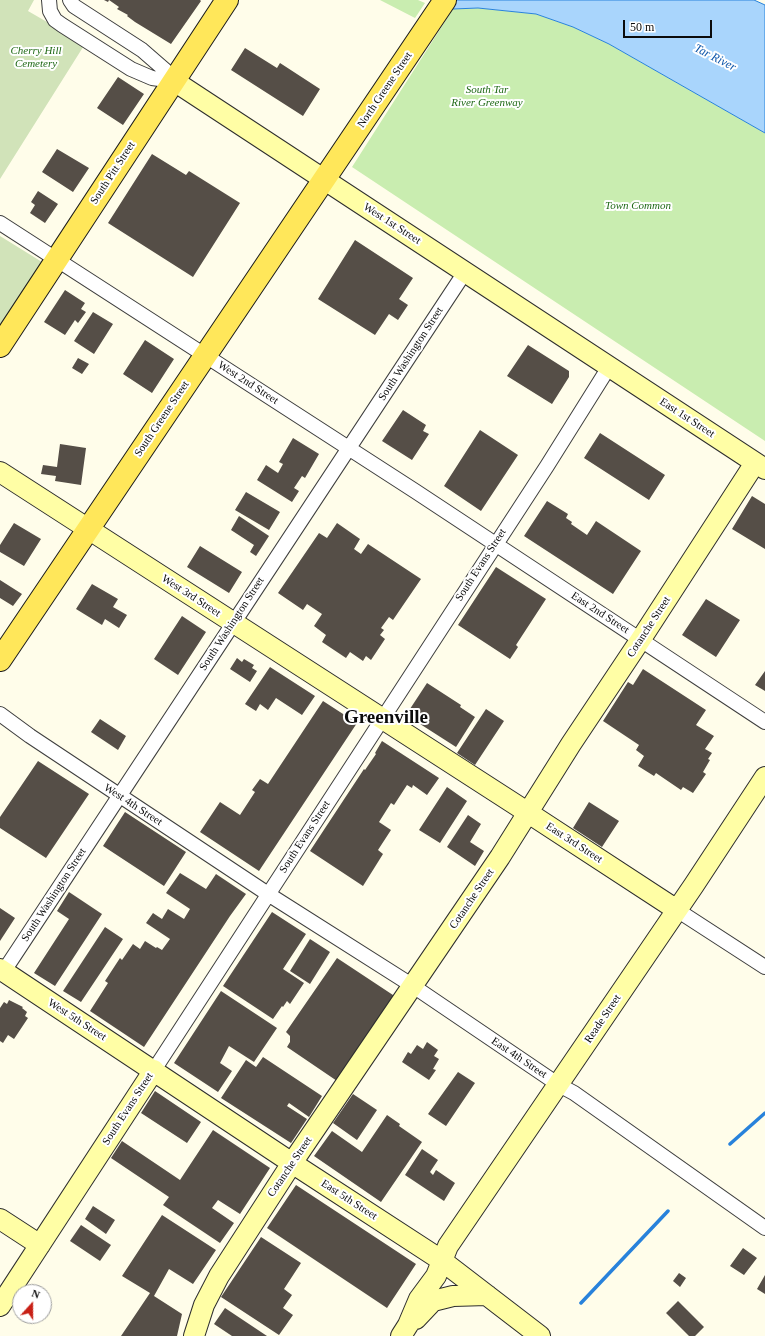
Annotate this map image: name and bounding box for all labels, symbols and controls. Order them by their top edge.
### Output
scale bar [625,12,714,38]
text: 50 m [630,20,654,34]
water label: Tar River [692,41,738,75]
park label: Cherry Hill Cemetery [10,44,62,70]
street label: North Greene Street [355,50,415,130]
park label: South Tar River Greenway [451,83,523,109]
street label: South Pitt Street [88,139,138,207]
park label: Town Common [605,199,671,213]
street label: West 1st Street [361,201,423,247]
street label: South Washington Street [376,305,446,403]
street label: West 2nd Street [215,359,281,407]
street label: South Greene Street [132,379,192,459]
street label: East 1st Street [657,395,717,441]
street label: South Evans Street [453,526,509,604]
street label: West 3rd Street [159,572,223,620]
street label: South Washington Street [197,575,267,673]
street label: East 2nd Street [568,589,632,637]
street label: Cotanche Street [624,594,674,660]
district label: Greenville [344,707,428,729]
street label: West 4th Street [101,781,165,829]
street label: South Evans Street [277,798,333,876]
street label: East 3rd Street [543,820,605,866]
street label: South Washington Street [19,846,89,944]
street label: Cotanche Street [447,866,497,932]
street label: Reade Street [582,992,624,1046]
street label: West 5th Street [45,996,109,1044]
street label: East 4th Street [489,1035,549,1081]
street label: South Evans Street [100,1070,156,1148]
street label: Cotanche Street [265,1134,315,1200]
street label: East 5th Street [319,1177,379,1223]
north arrow [12,1284,52,1324]
text: N [30,1287,42,1301]

